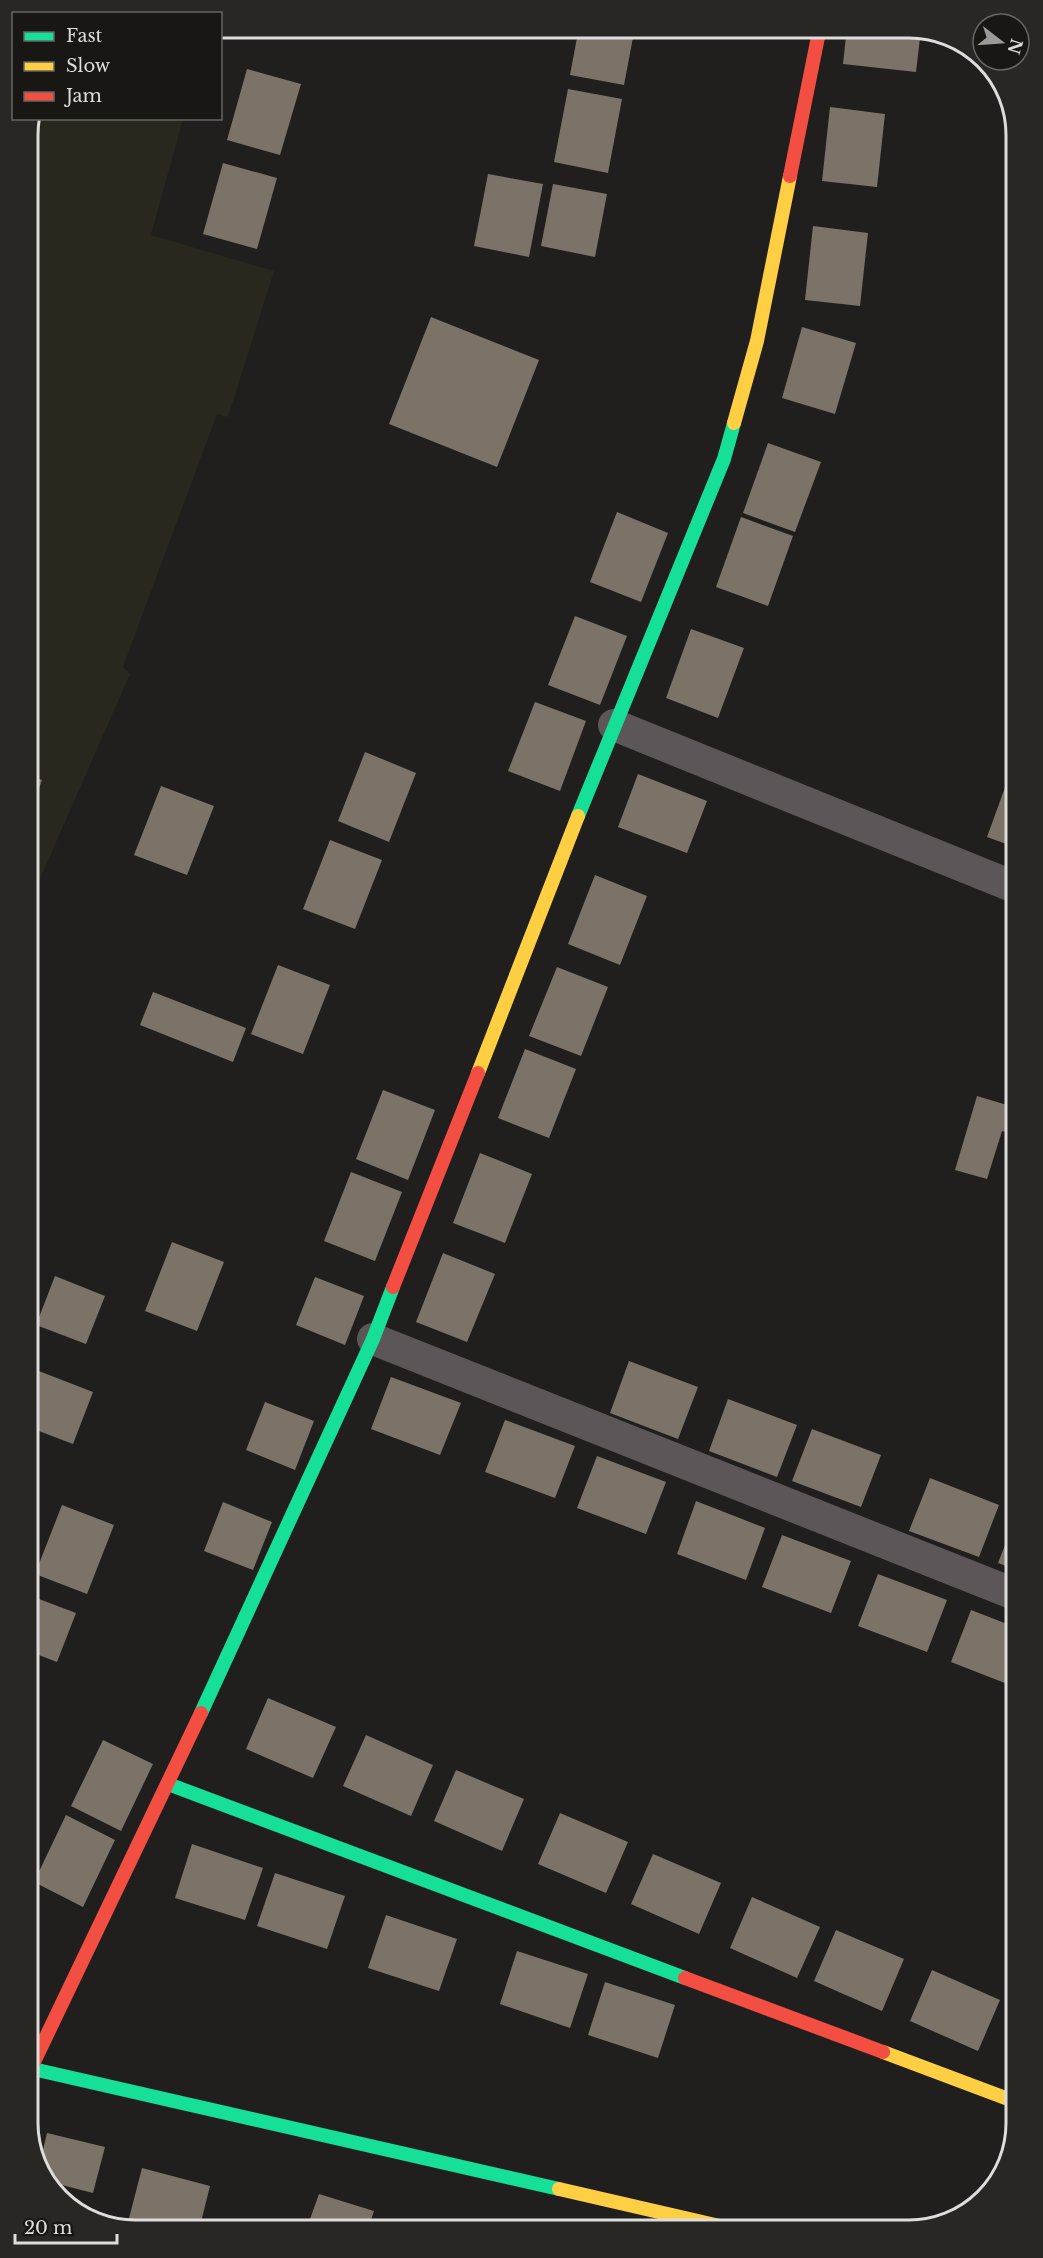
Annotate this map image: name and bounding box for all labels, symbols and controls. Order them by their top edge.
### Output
legend [12,12,222,120]
north arrow [971,12,1031,72]
text: Fast [66,25,103,47]
text: N [1004,36,1027,57]
text: Slow [66,55,111,77]
text: Jam [64,85,102,107]
scale bar [15,2207,117,2245]
text: 20 m [24,2217,72,2239]

